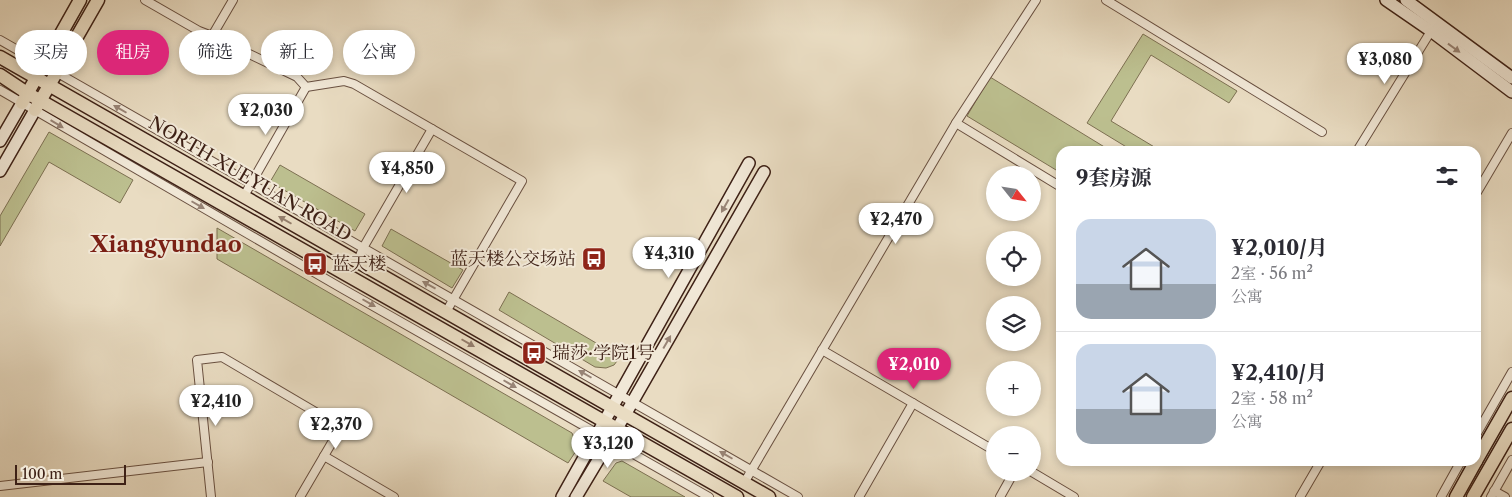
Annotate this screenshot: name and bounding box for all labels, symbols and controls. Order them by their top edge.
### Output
chip: 买房 [15,30,87,75]
chip: 租房 [97,30,169,75]
chip: 筛选 [179,30,251,75]
chip: 新上 [261,30,333,75]
chip: 公寓 [343,30,415,75]
pin: ¥3,080 [1344,42,1426,85]
one-way arrow [1448,43,1461,53]
text: ¥3,080 [1358,49,1412,69]
pin: ¥2,030 [225,94,307,136]
text: ¥2,030 [239,100,293,120]
one-way arrow [113,105,127,114]
street label: NORTH XUEYUAN ROAD [145,112,355,246]
one-way arrow [51,119,64,128]
pin: ¥4,850 [366,152,448,194]
text: ¥4,850 [380,158,434,178]
icon: filters [1433,162,1461,190]
text: 9套房源 [1076,165,1152,190]
north arrow [986,166,1041,221]
map controls [986,166,1041,481]
one-way arrow [721,199,730,212]
one-way arrow [191,201,204,210]
pin: ¥2,470 [855,202,937,245]
text: ¥2,470 [870,209,922,229]
one-way arrow [279,215,292,224]
district label: Xiangyundao [89,231,242,258]
button: locate [986,231,1041,286]
text: ¥2,010/月 [1231,235,1328,260]
pin: ¥4,310 [628,236,710,279]
icon: home [1116,239,1176,299]
text: ¥4,310 [643,243,695,263]
bus stop icon: 蓝天楼公交场站 [581,246,607,272]
place label: 蓝天楼公交场站 [450,248,576,270]
bus stop icon: 蓝天楼 [302,251,328,277]
place label: 蓝天楼 [332,253,386,275]
text: 2室 · 56 m² [1231,263,1313,283]
one-way arrow [422,280,435,289]
text: 公寓 [1231,286,1263,306]
button: layers [986,296,1041,351]
one-way arrow [362,299,376,308]
one-way arrow [663,334,671,349]
one-way arrow [461,338,474,347]
bus stop icon: 瑞莎·学院1号 [521,340,547,366]
place label: 瑞莎·学院1号 [552,342,655,364]
pin: ¥2,010 [873,348,955,390]
text: ¥2,010 [888,354,940,374]
text: ¥2,410/月 [1231,360,1327,385]
button: + [986,361,1041,416]
icon: home [1116,364,1176,424]
one-way arrow [577,370,592,378]
one-way arrow [504,379,517,388]
pin: ¥2,410 [175,384,257,427]
text: 2室 · 58 m² [1231,388,1313,408]
text: ¥2,410 [190,391,242,411]
pin: ¥2,370 [295,408,377,450]
text: 公寓 [1231,411,1263,431]
text: ¥2,370 [310,414,362,434]
pin: ¥3,120 [567,426,649,469]
button: − [986,426,1041,481]
text: ¥3,120 [582,433,634,453]
one-way arrow [718,451,733,459]
scale bar [15,462,126,485]
text: 100 m [22,465,62,483]

